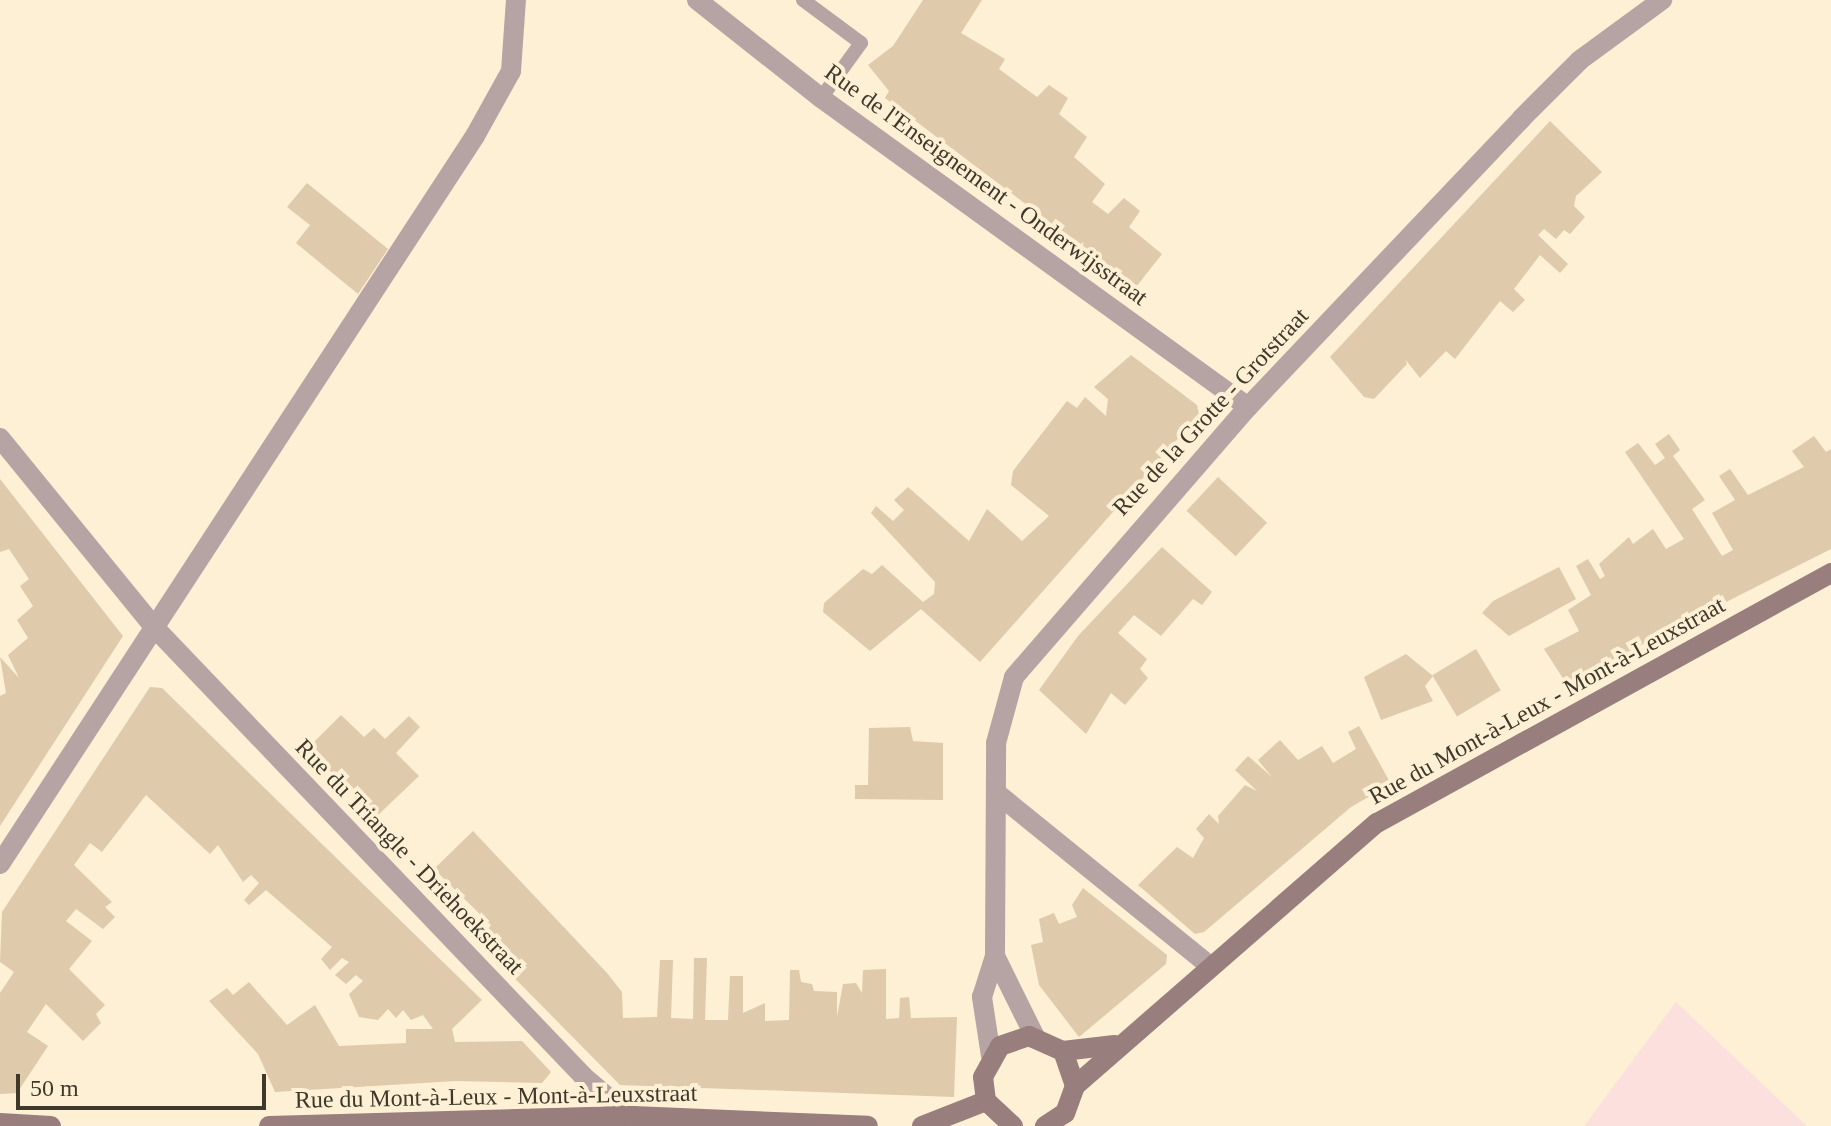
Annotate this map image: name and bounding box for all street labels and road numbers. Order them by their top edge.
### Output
street label: Rue de l'Enseignement - Onderwijsstraat [819,58,1153,312]
street label: Rue de la Grotte - Grotstraat [1107,302,1315,522]
street label: Rue du Mont-à-Leux - Mont-à-Leuxstraat [1364,591,1730,811]
street label: Rue du Triangle - Driehoekstraat [289,733,529,981]
street label: Rue du Mont-à-Leux - Mont-à-Leuxstraat [295,1079,697,1115]

